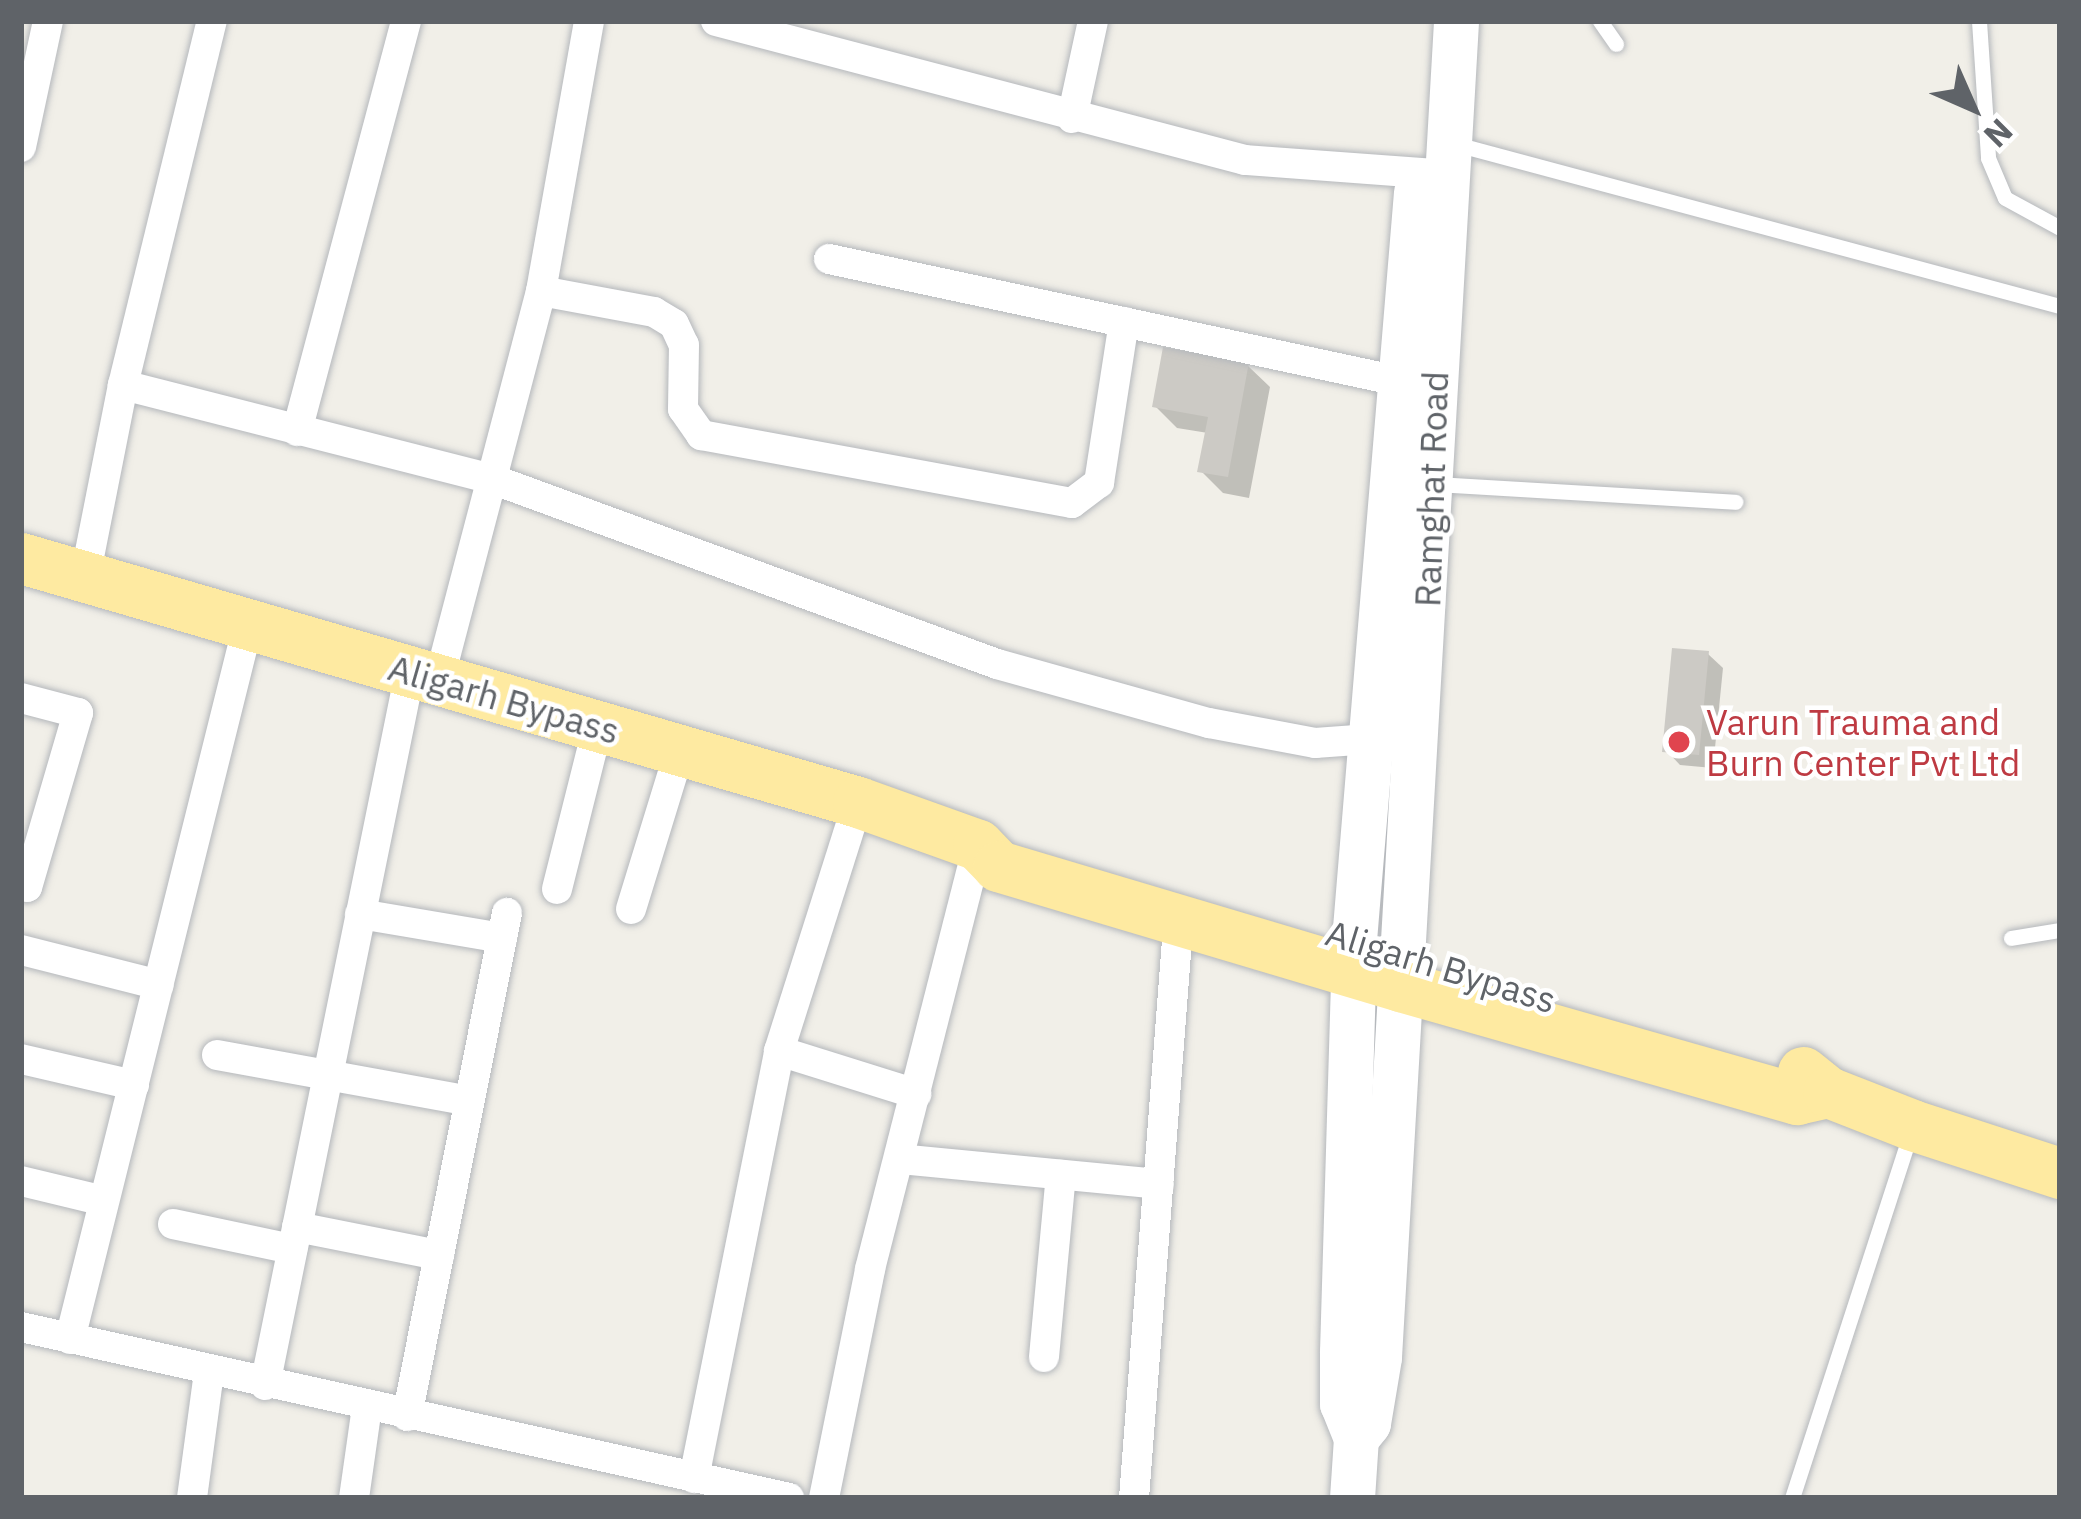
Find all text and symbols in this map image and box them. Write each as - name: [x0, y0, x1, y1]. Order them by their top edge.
- north arrow: [1913, 48, 2033, 168]
- text: N: [1975, 110, 2022, 157]
- street label: Ramghat Road: [1405, 370, 1457, 608]
- street label: Aligarh Bypass: [384, 645, 624, 753]
- place label: Varun Trauma and Burn Center Pvt Ltd: [1706, 699, 2020, 784]
- marker: Varun Trauma and Burn Center Pvt Ltd: [1663, 726, 1695, 758]
- street label: Aligarh Bypass: [1321, 911, 1561, 1021]

